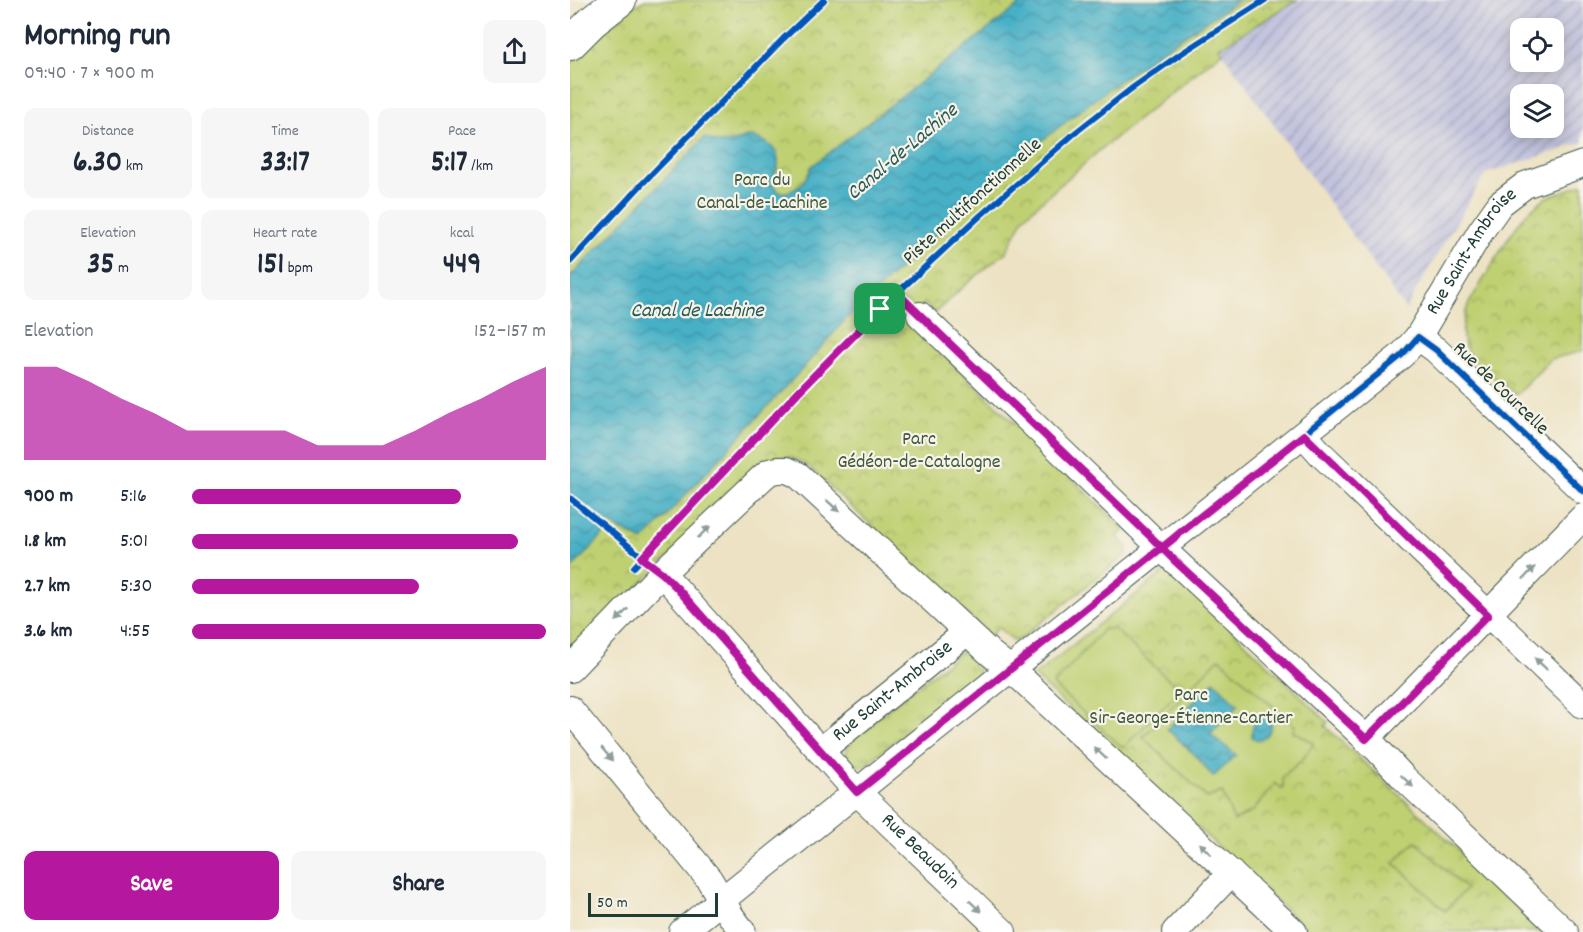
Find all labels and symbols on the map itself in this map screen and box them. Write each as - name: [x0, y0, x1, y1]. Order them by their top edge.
- water label: Canal-de-Lachine: [841, 96, 967, 209]
- street label: Piste multifonctionnelle: [897, 132, 1049, 272]
- park label: Parc du Canal-de-Lachine: [697, 167, 828, 218]
- street label: Rue Saint-Ambroise: [1420, 181, 1524, 321]
- pin: [854, 283, 905, 334]
- water label: Canal de Lachine: [631, 297, 765, 327]
- street label: Rue de Courcelle: [1446, 336, 1555, 442]
- park label: Parc Gédéon-de-Catalogne: [837, 426, 1001, 477]
- one-way arrow: [825, 499, 840, 513]
- one-way arrow: [697, 526, 711, 540]
- one-way arrow: [1521, 566, 1535, 580]
- one-way arrow: [615, 608, 629, 623]
- street label: Rue Saint-Ambroise: [827, 634, 959, 749]
- one-way arrow: [1534, 658, 1548, 672]
- park label: Parc Sir-George-Étienne-Cartier: [1089, 682, 1293, 733]
- one-way arrow: [601, 746, 614, 762]
- one-way arrow: [1093, 746, 1108, 760]
- one-way arrow: [1399, 774, 1414, 788]
- street label: Rue Beaudoin: [874, 808, 965, 897]
- one-way arrow: [1198, 843, 1212, 857]
- scale bar: [588, 890, 718, 918]
- one-way arrow: [968, 898, 982, 912]

